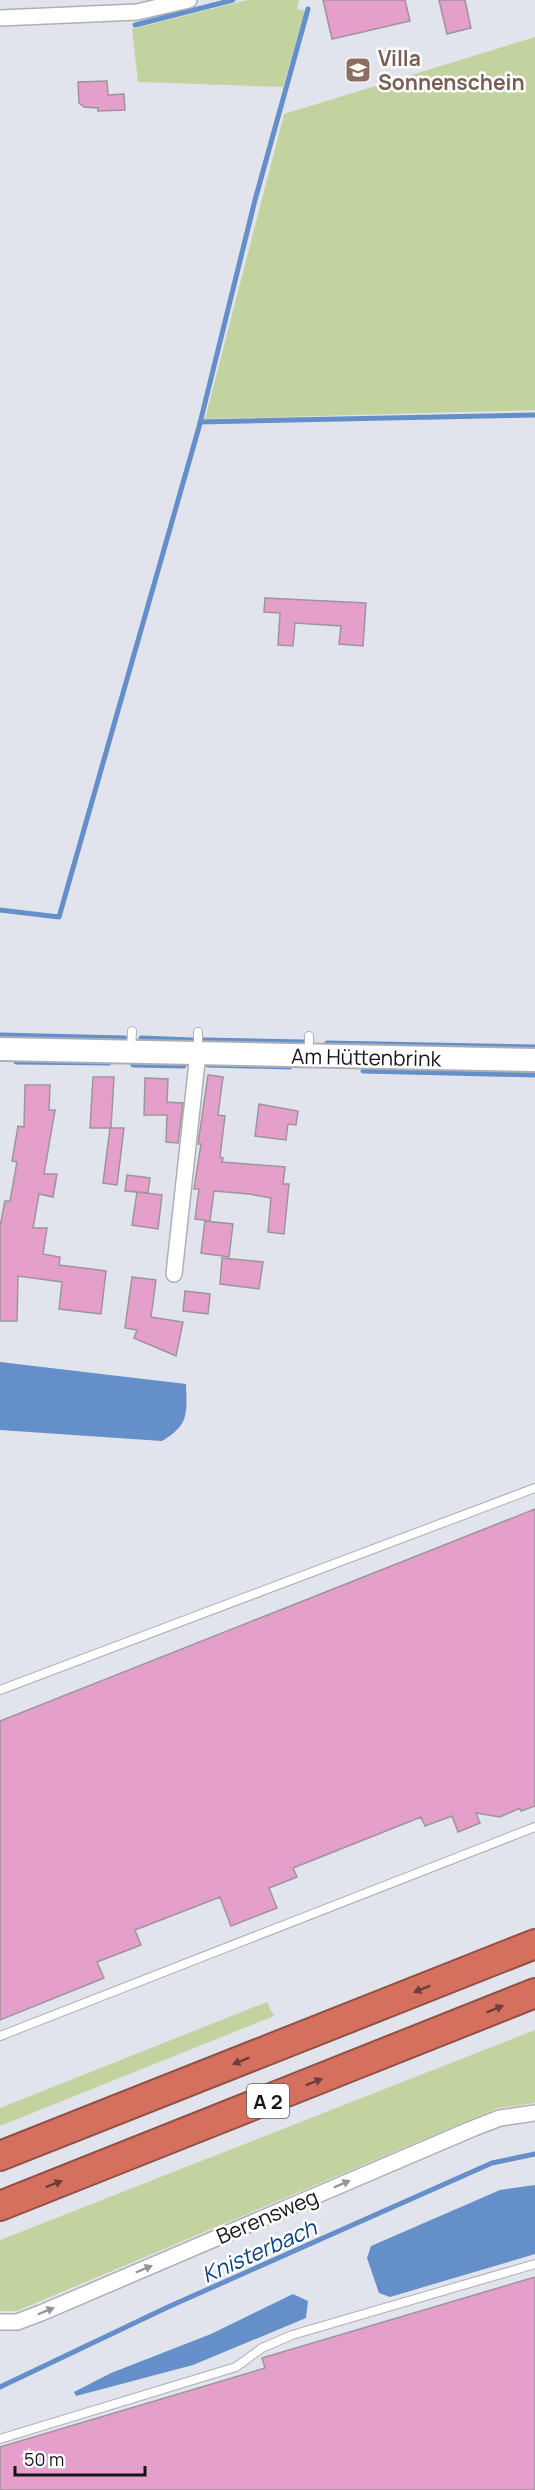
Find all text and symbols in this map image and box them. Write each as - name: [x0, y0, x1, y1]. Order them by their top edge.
- place label: Villa Sonnenschein: [378, 44, 525, 96]
- school or university icon: Villa Sonnenschein: [343, 55, 373, 85]
- street label: Am Hüttenbrink: [291, 1042, 442, 1072]
- one-way arrow: [413, 1984, 431, 1994]
- one-way arrow: [486, 2004, 504, 2013]
- one-way arrow: [232, 2057, 250, 2066]
- one-way arrow: [305, 2077, 323, 2086]
- road number: A 2: [247, 2084, 289, 2118]
- one-way arrow: [46, 2179, 64, 2189]
- one-way arrow: [334, 2179, 352, 2189]
- street label: Berensweg: [212, 2182, 322, 2250]
- water label: Knisterbach: [197, 2212, 322, 2290]
- one-way arrow: [135, 2264, 153, 2273]
- one-way arrow: [37, 2306, 55, 2315]
- scale bar: [15, 2439, 146, 2477]
- text: 50 m: [24, 2447, 64, 2471]

